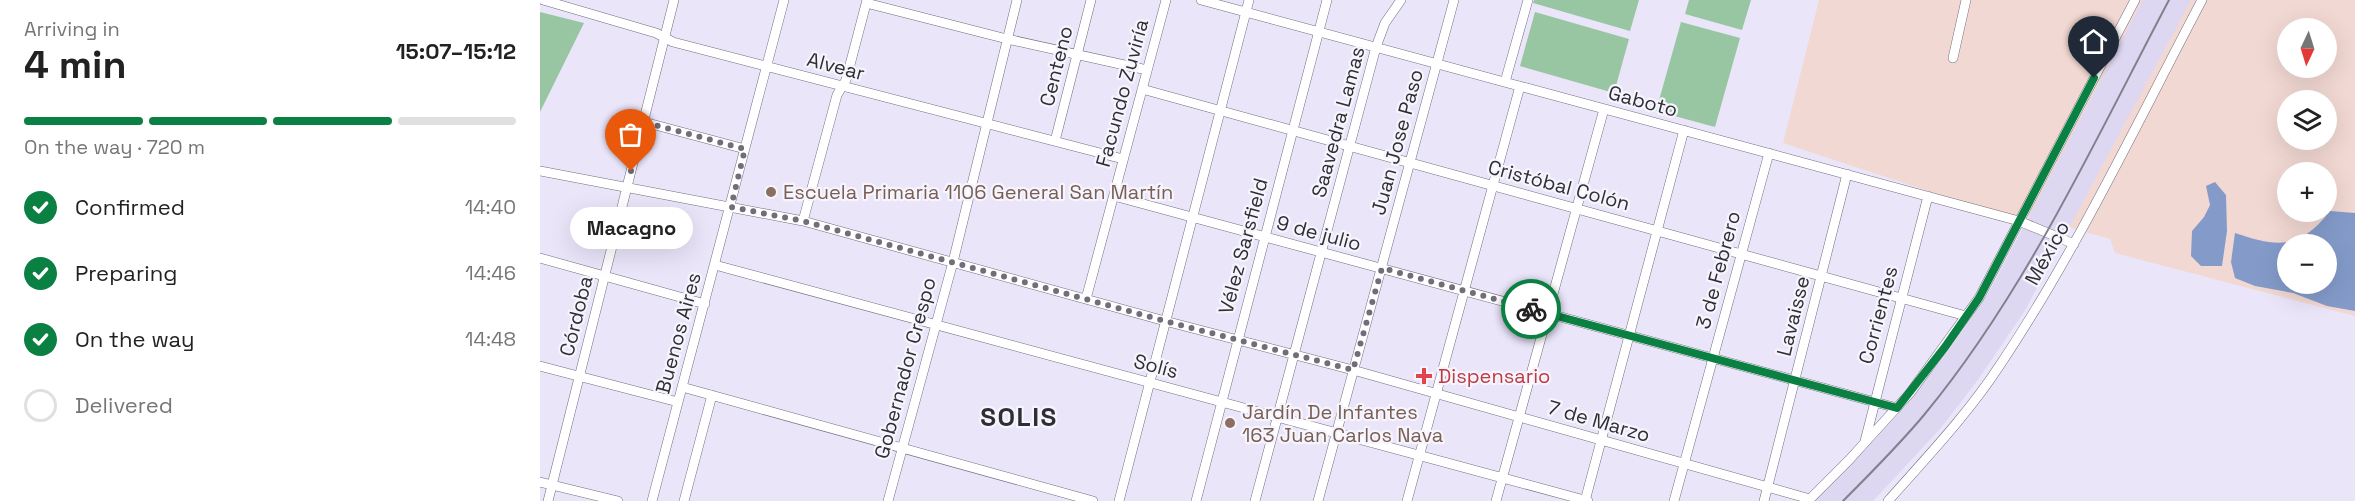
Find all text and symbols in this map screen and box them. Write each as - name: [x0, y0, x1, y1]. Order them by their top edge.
- text: Arriving in: [24, 16, 120, 42]
- street label: Facundo Zuviría: [1090, 16, 1154, 170]
- pin: [2068, 16, 2119, 78]
- north arrow: [2277, 18, 2337, 78]
- map controls: [2277, 18, 2337, 294]
- street label: Centeno: [1033, 23, 1079, 109]
- icon: home: [2077, 25, 2110, 58]
- text: 15:07–15:12: [396, 37, 516, 65]
- text: 4 min: [24, 40, 126, 89]
- street label: Saavedra Lamas: [1305, 44, 1371, 200]
- street label: Alvear: [804, 46, 868, 86]
- street label: Juan Jose Paso: [1365, 66, 1429, 218]
- street label: Gaboto: [1605, 79, 1681, 123]
- button: layers: [2277, 90, 2337, 150]
- pin: [605, 109, 656, 171]
- icon: bag: [614, 118, 647, 151]
- text: On the way · 720 m: [24, 134, 205, 160]
- street label: Cristóbal Colón: [1485, 154, 1633, 216]
- button: +: [2277, 162, 2337, 222]
- street label: Vélez Sarsfield: [1212, 175, 1274, 317]
- place label: Escuela Primaria 1106 General San Martín: [783, 179, 1173, 205]
- marker: Escuela Primaria 1106 General San Martín: [764, 185, 778, 199]
- icon: check: [24, 191, 57, 224]
- text: Confirmed: [75, 193, 185, 221]
- text: 14:40: [465, 194, 516, 220]
- callout: Macagno: [569, 207, 692, 249]
- street label: 3 de Febrero: [1690, 208, 1746, 332]
- street label: 9 de julio: [1274, 209, 1364, 257]
- text: Macagno: [587, 215, 676, 241]
- street label: México: [2019, 216, 2075, 290]
- button: −: [2277, 234, 2337, 294]
- icon: check: [24, 257, 57, 290]
- text: Preparing: [75, 259, 177, 287]
- text: 14:46: [465, 260, 516, 286]
- street label: Corrientes: [1852, 263, 1904, 367]
- street label: Buenos Aires: [649, 270, 707, 396]
- street label: Córdoba: [553, 273, 599, 359]
- street label: Lavaisse: [1771, 273, 1815, 359]
- street label: Gobernador Crespo: [868, 274, 942, 462]
- courier: [1501, 279, 1561, 339]
- icon: bike: [1515, 293, 1548, 326]
- icon: check: [24, 323, 57, 356]
- text: On the way: [75, 325, 194, 353]
- text: 14:48: [465, 326, 516, 352]
- street label: Solís: [1131, 348, 1181, 384]
- place label: Dispensario: [1438, 363, 1550, 389]
- marker: Dispensario: [1415, 367, 1433, 385]
- text: Delivered: [75, 391, 173, 419]
- street label: 7 de Marzo: [1545, 394, 1653, 448]
- place label: Jardín De Infantes 163 Juan Carlos Nava: [1242, 399, 1443, 448]
- district label: SOLIS: [980, 400, 1058, 434]
- marker: Jardín De Infantes 163 Juan Carlos Nava: [1223, 416, 1237, 430]

